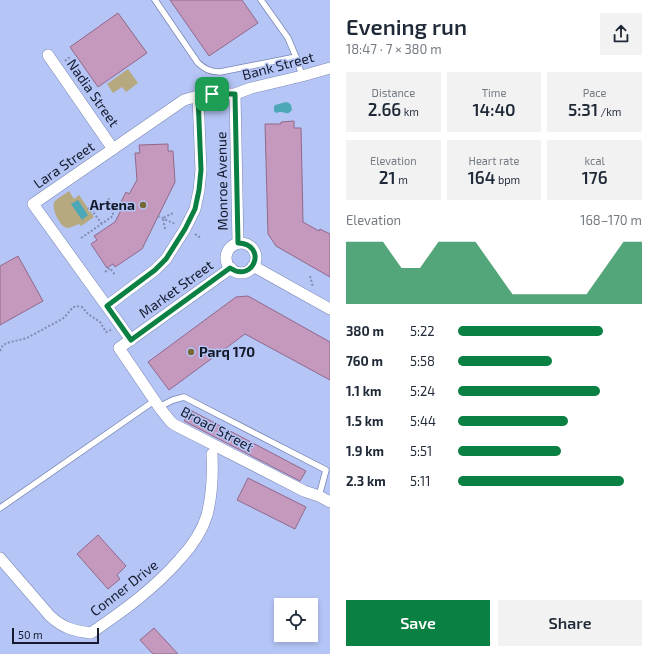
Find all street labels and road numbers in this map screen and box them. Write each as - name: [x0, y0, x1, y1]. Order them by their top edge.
- street label: Bank Street: [240, 48, 316, 83]
- street label: Nadia Street: [64, 56, 123, 130]
- street label: Monroe Avenue: [212, 131, 231, 231]
- street label: Lara Street: [30, 137, 97, 192]
- street label: Market Street: [135, 256, 216, 321]
- street label: Broad Street: [178, 402, 256, 455]
- street label: Conner Drive: [86, 556, 161, 619]

